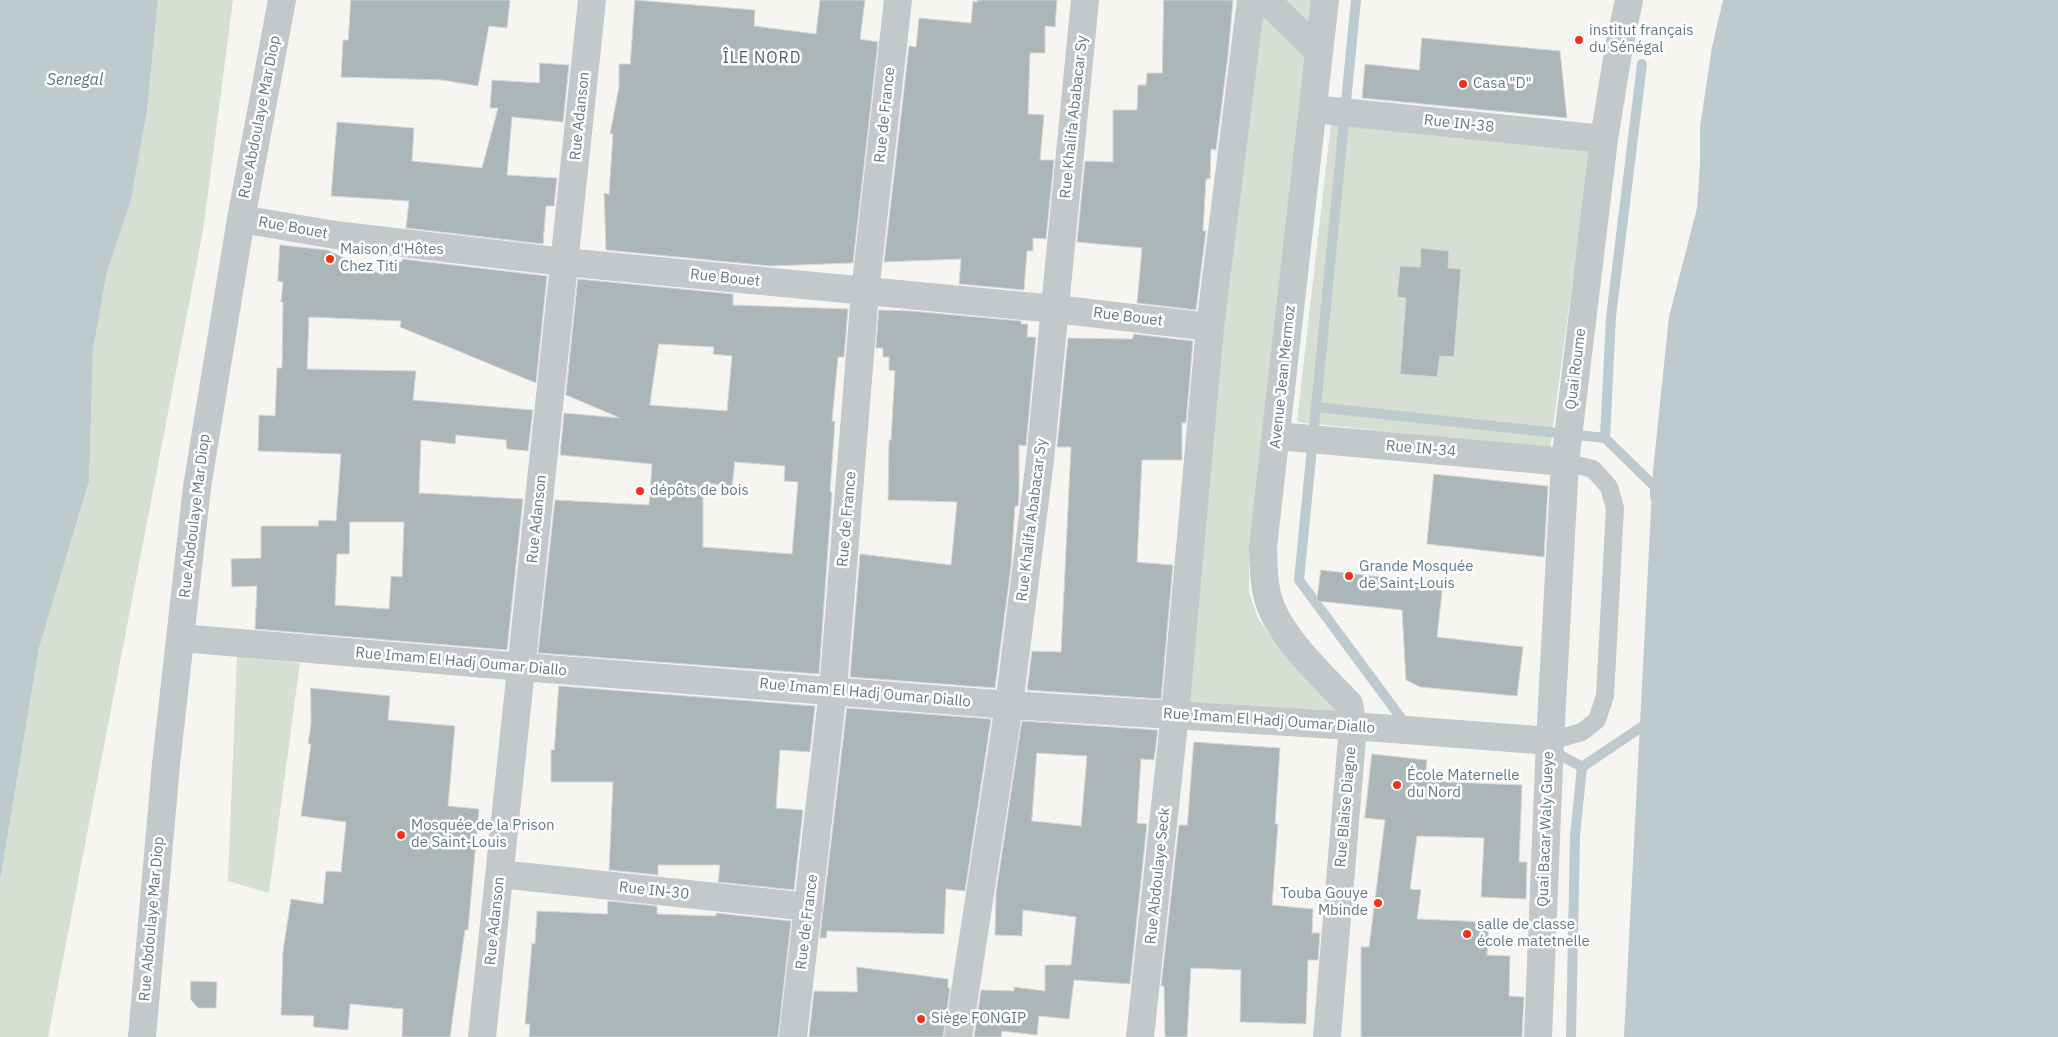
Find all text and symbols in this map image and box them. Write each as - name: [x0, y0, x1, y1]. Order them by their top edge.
- place label: institut français du Sénégal: [1589, 22, 1694, 57]
- street label: Rue Abdoulaye Mar Diop: [235, 34, 285, 200]
- marker: institut français du Sénégal: [1573, 34, 1585, 46]
- street label: Rue Khalifa Ababacar Sy: [1056, 35, 1092, 199]
- district label: ÎLE NORD: [721, 48, 803, 68]
- street label: Rue de France: [871, 66, 899, 164]
- water label: Senegal: [47, 70, 103, 90]
- street label: Rue Adanson: [566, 71, 594, 161]
- place label: Casa "D": [1473, 75, 1532, 93]
- marker: Casa "D": [1457, 78, 1469, 90]
- street label: Rue IN-38: [1423, 111, 1495, 137]
- street label: Rue Bouet: [257, 213, 329, 243]
- place label: Maison d'Hôtes Chez Titi: [340, 241, 444, 276]
- marker: Maison d'Hôtes Chez Titi: [324, 253, 336, 265]
- street label: Rue Bouet: [689, 265, 761, 291]
- street label: Rue Bouet: [1092, 304, 1164, 330]
- street label: Avenue Jean Mermoz: [1267, 305, 1299, 449]
- street label: Quai Roume: [1562, 327, 1590, 411]
- street label: Rue Abdoulaye Mar Diop: [176, 433, 214, 599]
- street label: Rue IN-34: [1385, 437, 1457, 461]
- street label: Rue Khalifa Ababacar Sy: [1013, 438, 1051, 602]
- street label: Rue de France: [834, 470, 860, 568]
- street label: Rue Adanson: [523, 474, 551, 564]
- place label: dépôts de bois: [650, 482, 749, 500]
- marker: dépôts de bois: [634, 485, 646, 497]
- place label: Grande Mosquée de Saint-Louis: [1359, 558, 1473, 593]
- marker: Grande Mosquée de Saint-Louis: [1343, 570, 1355, 582]
- street label: Rue Imam El Hadj Oumar Diallo: [355, 644, 567, 680]
- street label: Rue Imam El Hadj Oumar Diallo: [759, 675, 971, 711]
- street label: Rue Imam El Hadj Oumar Diallo: [1163, 705, 1375, 737]
- street label: Rue Blaise Diagne: [1332, 746, 1360, 868]
- street label: Quai Bacar Waly Gueye: [1534, 751, 1558, 907]
- place label: École Maternelle du Nord: [1407, 767, 1520, 802]
- marker: École Maternelle du Nord: [1391, 779, 1403, 791]
- street label: Rue Abdoulaye Seck: [1142, 807, 1174, 945]
- place label: Mosquée de la Prison de Saint-Louis: [411, 817, 555, 852]
- marker: Mosquée de la Prison de Saint-Louis: [395, 829, 407, 841]
- street label: Rue Abdoulaye Mar Diop: [136, 836, 168, 1002]
- street label: Rue de France: [792, 873, 822, 971]
- street label: Rue Adanson: [481, 876, 509, 966]
- street label: Rue IN-30: [618, 878, 690, 904]
- place label: Touba Gouye Mbinde: [1280, 885, 1368, 920]
- marker: Touba Gouye Mbinde: [1372, 897, 1384, 909]
- place label: salle de classe école matetnelle: [1477, 916, 1590, 951]
- marker: salle de classe école matetnelle: [1461, 928, 1473, 940]
- place label: Siège FONGIP: [931, 1010, 1026, 1028]
- marker: Siège FONGIP: [915, 1013, 927, 1025]

